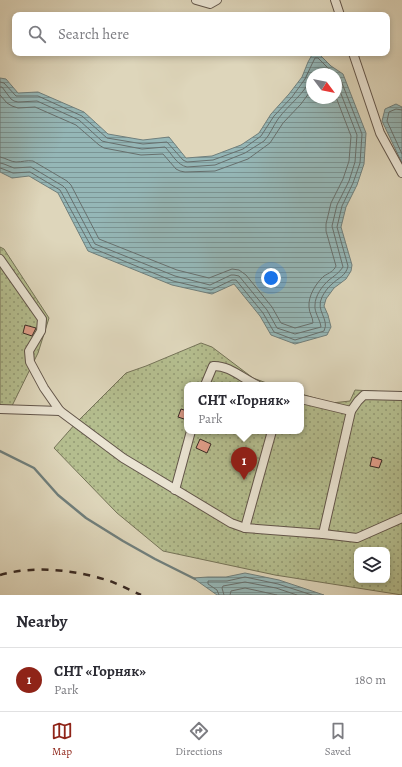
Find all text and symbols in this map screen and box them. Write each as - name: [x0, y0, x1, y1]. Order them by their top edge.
- search box: [12, 12, 390, 56]
- icon: search: [26, 23, 48, 45]
- text: Search here: [58, 24, 129, 44]
- north arrow: [306, 68, 342, 104]
- your location: [261, 268, 281, 288]
- popup: [184, 382, 304, 434]
- text: СНТ «Горняк»: [198, 390, 290, 410]
- text: Park: [198, 410, 222, 427]
- pin: 1: [231, 447, 257, 480]
- map controls: [354, 547, 390, 583]
- button: layers: [354, 547, 390, 583]
- text: Nearby: [16, 610, 67, 633]
- text: СНТ «Горняк»: [54, 661, 146, 681]
- text: 1: [27, 671, 31, 688]
- text: 180 m: [355, 671, 386, 688]
- text: Park: [54, 681, 78, 698]
- tab: Map: [51, 720, 73, 759]
- tab: Directions: [175, 720, 223, 759]
- tab: Saved: [325, 720, 351, 759]

